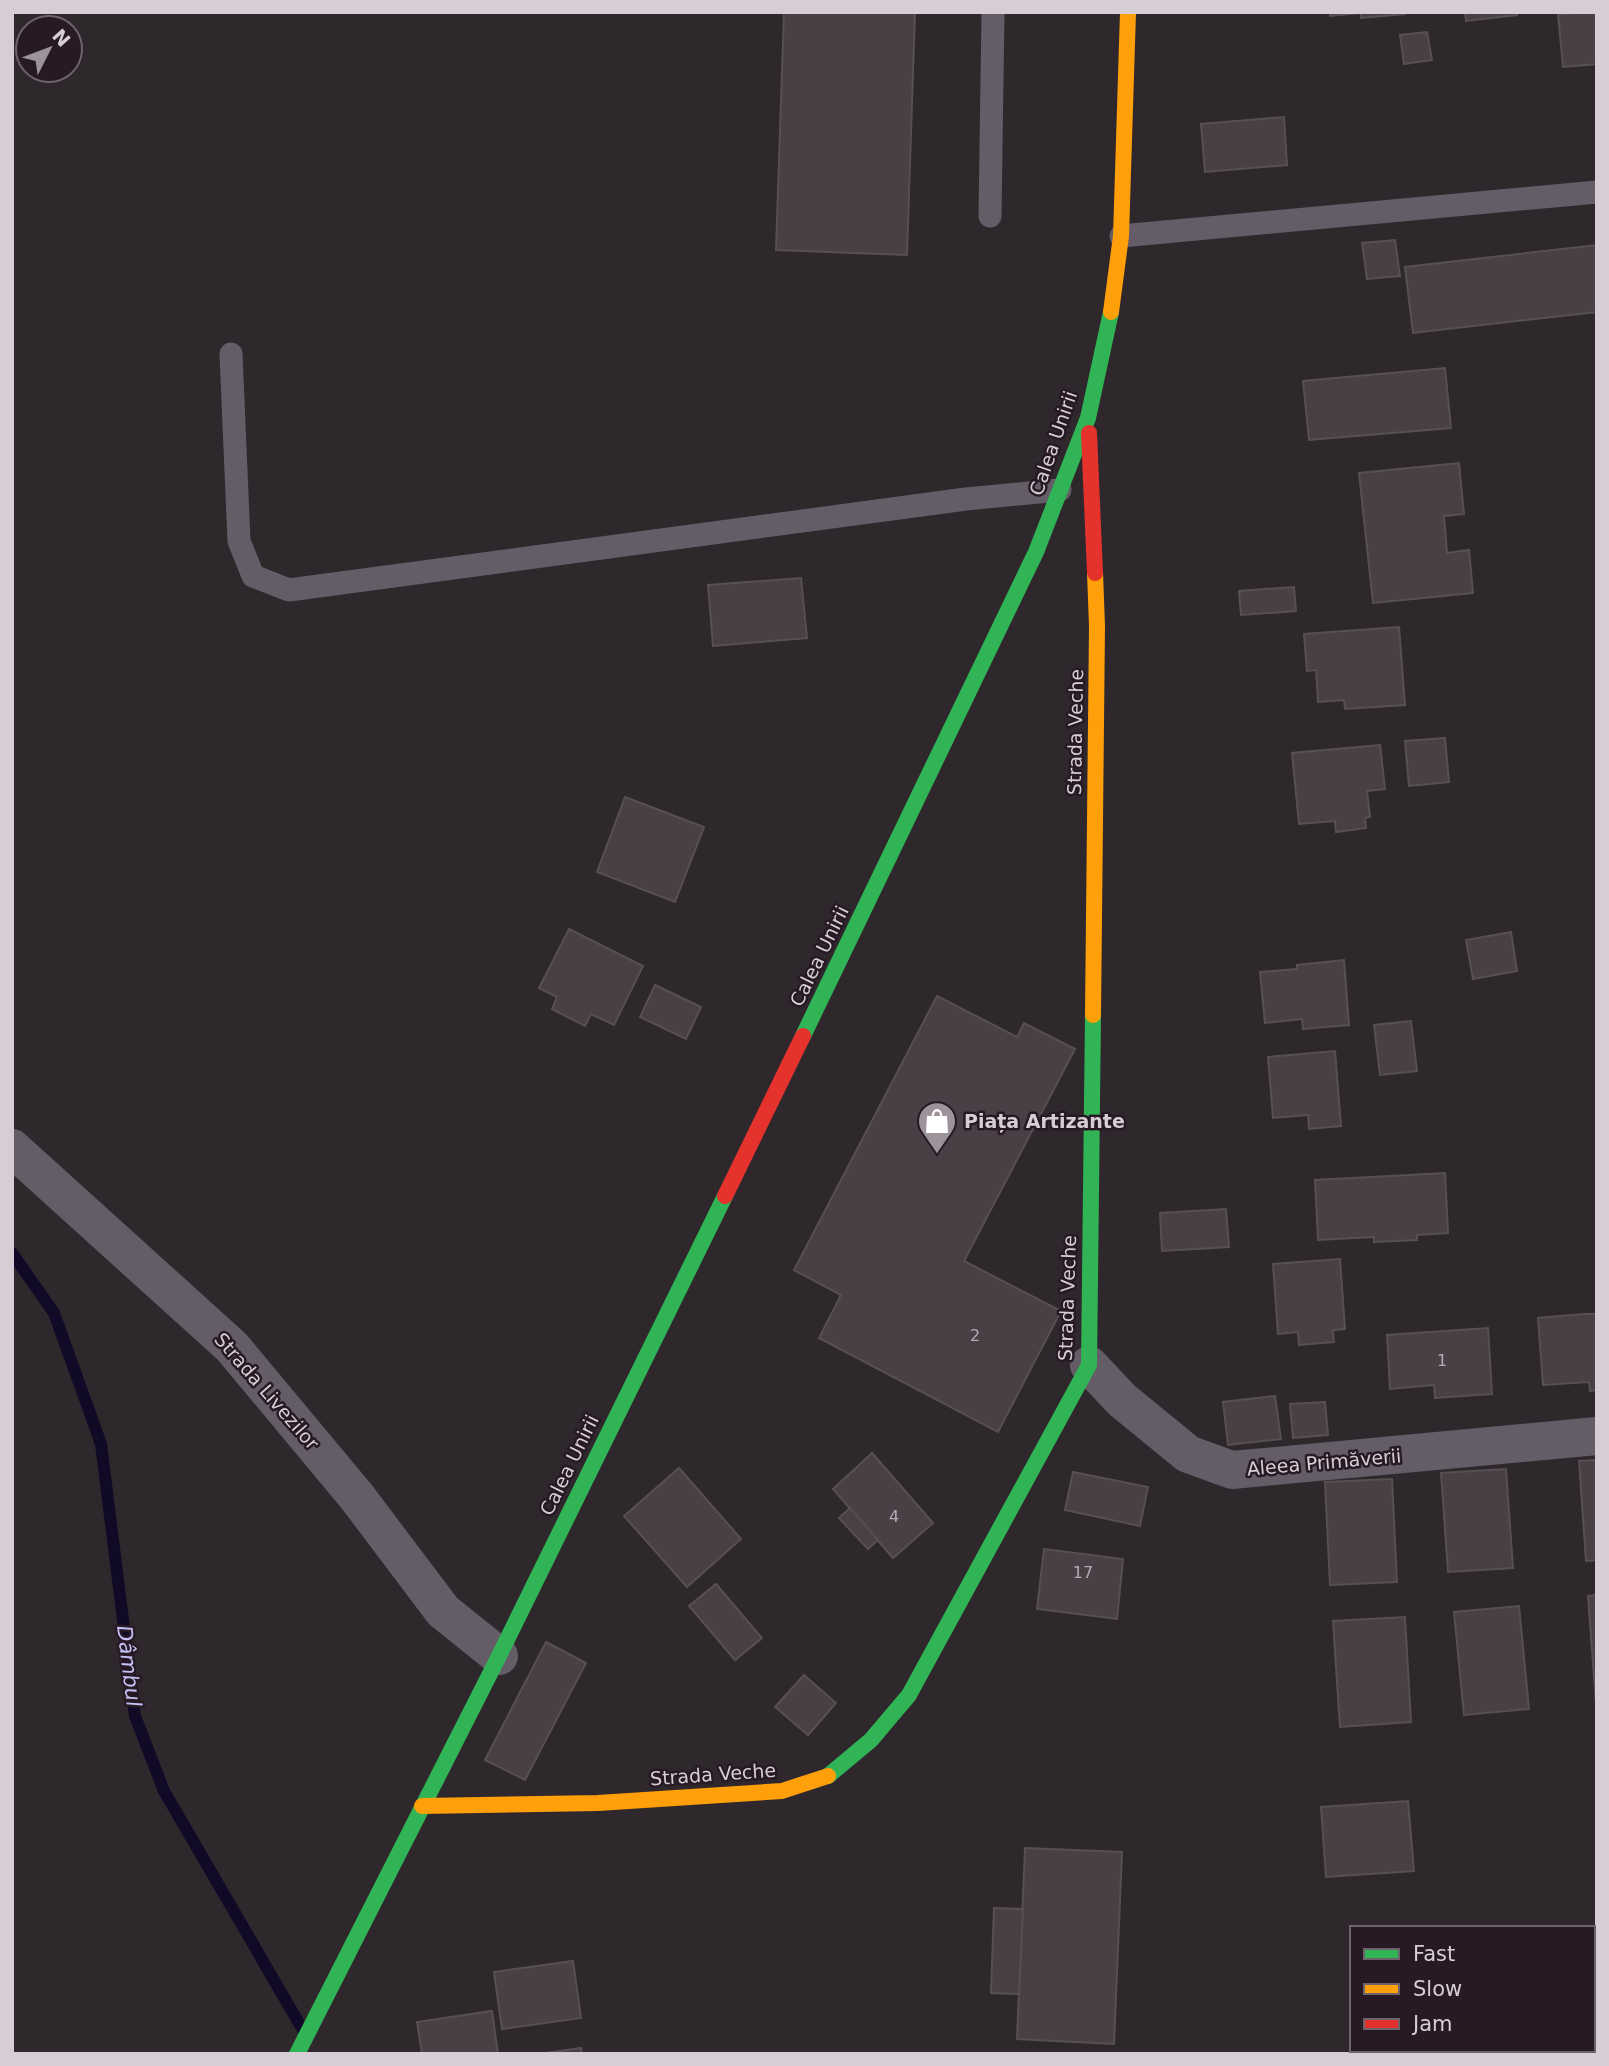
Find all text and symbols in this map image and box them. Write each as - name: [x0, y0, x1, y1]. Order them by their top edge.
- north arrow: [14, 14, 84, 84]
- text: N: [48, 24, 75, 51]
- street label: Calea Unirii: [1025, 388, 1081, 498]
- street label: Strada Veche: [1063, 669, 1087, 795]
- street label: Calea Unirii: [785, 902, 853, 1010]
- shop icon: Piața Artizante: [916, 1100, 958, 1155]
- place label: Piața Artizante: [964, 1110, 1125, 1133]
- street label: Strada Veche: [1054, 1235, 1080, 1361]
- house number: 2: [970, 1326, 980, 1345]
- street label: Strada Livezilor: [210, 1328, 324, 1454]
- house number: 1: [1437, 1351, 1447, 1370]
- street label: Calea Unirii: [535, 1411, 603, 1519]
- street label: Aleea Primăverii: [1246, 1444, 1402, 1480]
- house number: 4: [889, 1507, 899, 1526]
- house number: 17: [1073, 1563, 1093, 1582]
- water label: Dâmbul: [112, 1624, 146, 1708]
- street label: Strada Veche: [649, 1759, 777, 1789]
- legend: [1350, 1926, 1595, 2052]
- text: Fast: [1413, 1942, 1455, 1966]
- text: Slow: [1413, 1977, 1462, 2001]
- text: Jam: [1411, 2012, 1453, 2036]

